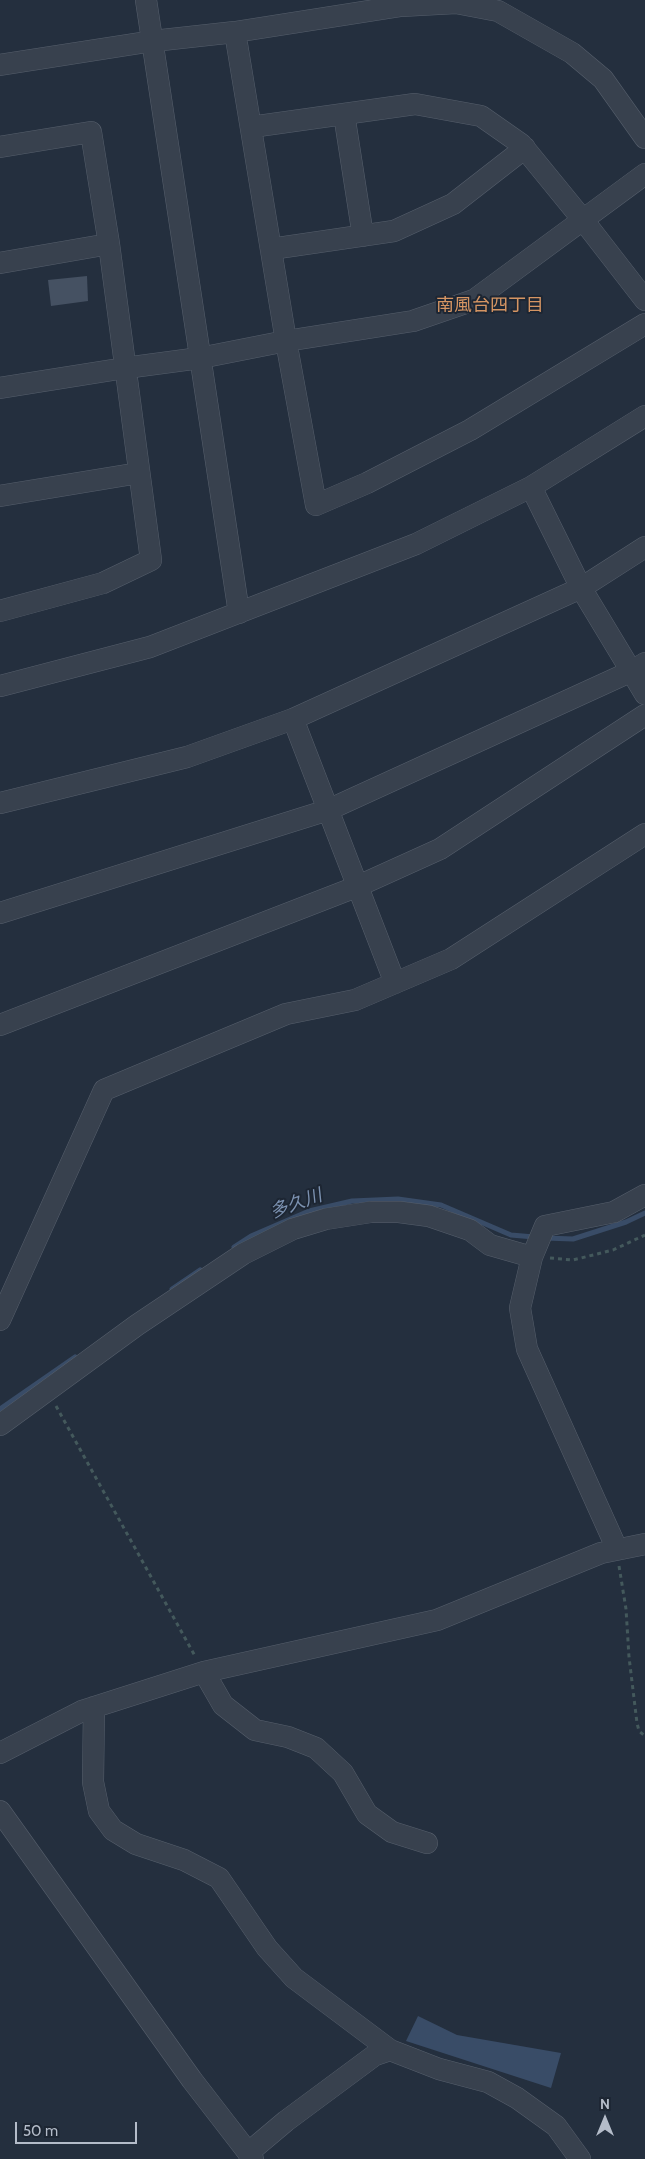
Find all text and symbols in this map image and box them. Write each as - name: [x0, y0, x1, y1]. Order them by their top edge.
- district label: 南風台四丁目: [436, 295, 544, 317]
- water label: 多久川: [267, 1185, 325, 1223]
- north arrow: [580, 2094, 630, 2144]
- text: N: [600, 2095, 610, 2113]
- scale bar: [18, 2112, 140, 2144]
- text: 50 m: [23, 2122, 58, 2140]

